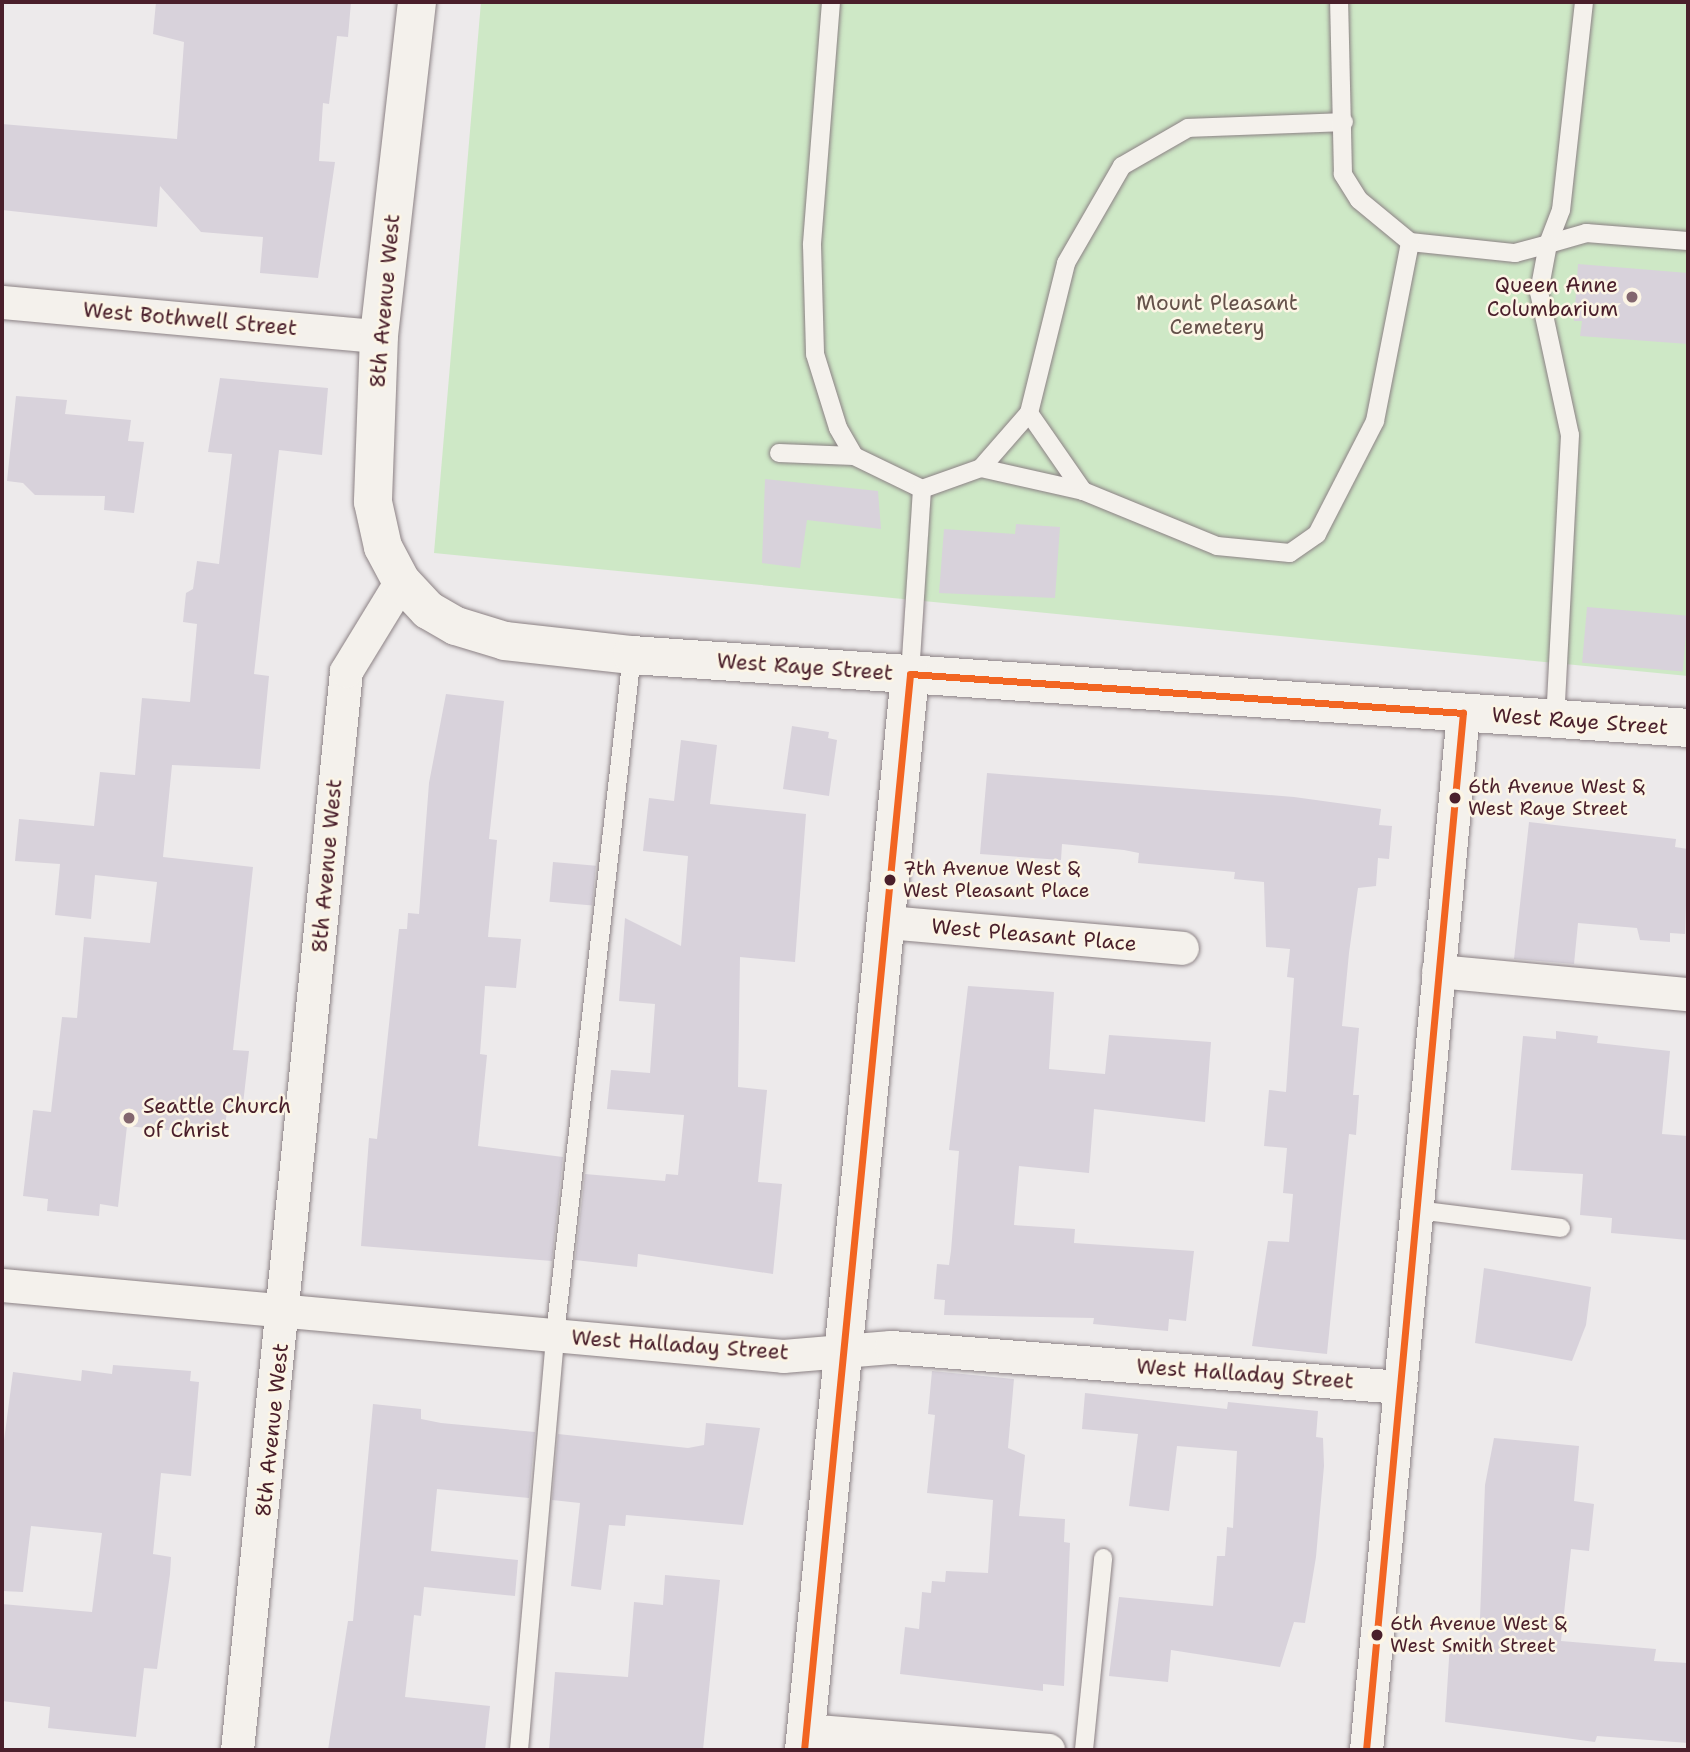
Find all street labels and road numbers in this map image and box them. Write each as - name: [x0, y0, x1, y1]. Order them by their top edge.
- street label: 8th Avenue West: [365, 213, 405, 389]
- street label: West Bothwell Street: [82, 297, 298, 341]
- street label: West Raye Street: [716, 648, 894, 686]
- street label: West Raye Street: [1491, 702, 1669, 740]
- street label: 8th Avenue West: [307, 778, 347, 954]
- street label: West Pleasant Place: [930, 913, 1138, 957]
- street label: West Halladay Street: [570, 1325, 790, 1365]
- street label: 8th Avenue West: [250, 1342, 294, 1518]
- street label: West Halladay Street: [1135, 1354, 1355, 1394]

